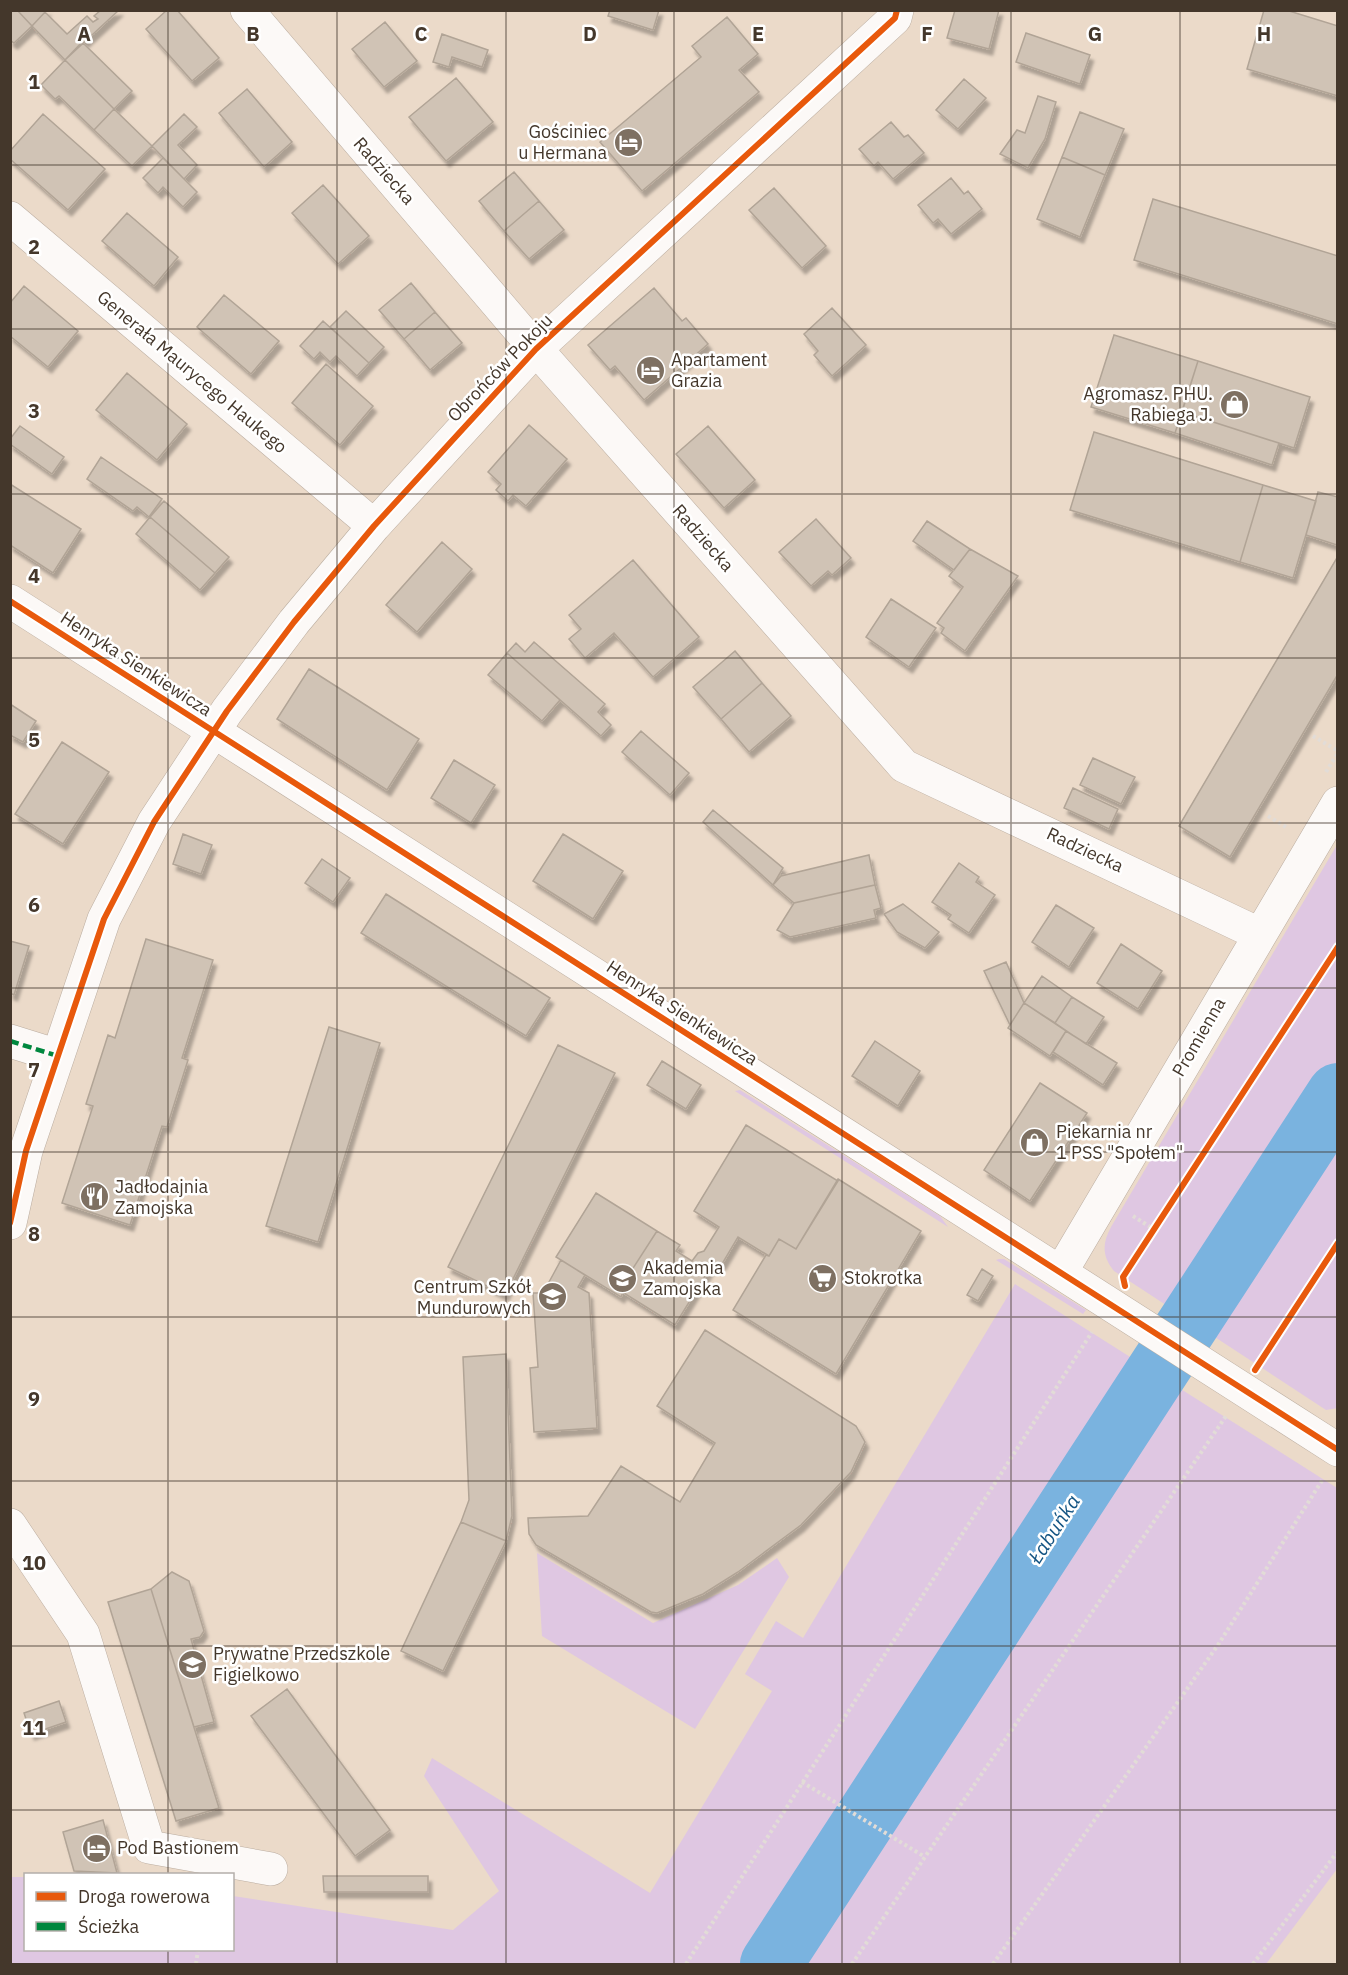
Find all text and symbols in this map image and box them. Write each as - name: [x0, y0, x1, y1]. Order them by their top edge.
- text: A: [77, 20, 91, 47]
- text: B: [246, 20, 260, 47]
- text: C: [414, 20, 428, 47]
- text: D: [583, 20, 597, 47]
- text: E: [752, 20, 764, 47]
- text: F: [921, 20, 933, 47]
- text: G: [1088, 20, 1102, 47]
- text: H: [1257, 20, 1271, 47]
- text: 1: [28, 68, 40, 95]
- place label: Gościniec u Hermana: [518, 120, 607, 164]
- hotel icon: Gościniec u Hermana: [612, 126, 644, 158]
- street label: Radziecka: [349, 132, 420, 210]
- text: 2: [28, 233, 40, 260]
- street label: Generała Maurycego Haukego: [93, 285, 292, 458]
- street label: Obrońców Pokoju: [442, 309, 557, 427]
- place label: Apartament Grazia: [671, 348, 767, 392]
- hotel icon: Apartament Grazia: [634, 354, 666, 386]
- place label: Agromasz. PHU. Rabiega J.: [1083, 382, 1213, 426]
- shop icon: Agromasz. PHU. Rabiega J.: [1218, 388, 1250, 420]
- text: 3: [28, 397, 40, 424]
- street label: Radziecka: [668, 499, 739, 577]
- text: 4: [28, 562, 40, 589]
- street label: Henryka Sienkiewicza: [56, 606, 217, 721]
- text: 5: [28, 726, 40, 753]
- street label: Radziecka: [1043, 822, 1128, 878]
- text: 6: [28, 891, 40, 918]
- street label: Henryka Sienkiewicza: [602, 955, 763, 1070]
- street label: Promienna: [1167, 993, 1231, 1080]
- text: 7: [28, 1056, 40, 1083]
- place label: Piekarnia nr 1 PSS "Społem": [1056, 1120, 1183, 1164]
- shop icon: Piekarnia nr 1 PSS "Społem": [1019, 1126, 1051, 1158]
- place label: Jadłodajnia Zamojska: [115, 1175, 209, 1219]
- restaurant icon: Jadłodajnia Zamojska: [78, 1181, 110, 1213]
- text: 8: [28, 1220, 40, 1247]
- place label: Akademia Zamojska: [643, 1256, 724, 1300]
- school or university icon: Akademia Zamojska: [606, 1262, 638, 1294]
- supermarket icon: Stokrotka: [807, 1262, 839, 1294]
- place label: Stokrotka: [844, 1266, 923, 1289]
- place label: Centrum Szkół Mundurowych: [414, 1275, 531, 1319]
- school or university icon: Centrum Szkół Mundurowych: [536, 1281, 568, 1313]
- text: 9: [28, 1385, 40, 1412]
- water label: Łabuńka: [1021, 1489, 1086, 1569]
- text: 10: [22, 1549, 46, 1576]
- place label: Prywatne Przedszkole Figielkowo: [213, 1642, 390, 1686]
- school or university icon: Prywatne Przedszkole Figielkowo: [176, 1648, 208, 1680]
- text: 11: [22, 1714, 46, 1741]
- hotel icon: Pod Bastionem: [80, 1832, 112, 1864]
- place label: Pod Bastionem: [117, 1836, 239, 1859]
- legend: [24, 1873, 234, 1951]
- text: Droga rowerowa: [78, 1885, 210, 1908]
- text: Ścieżka: [78, 1915, 140, 1938]

